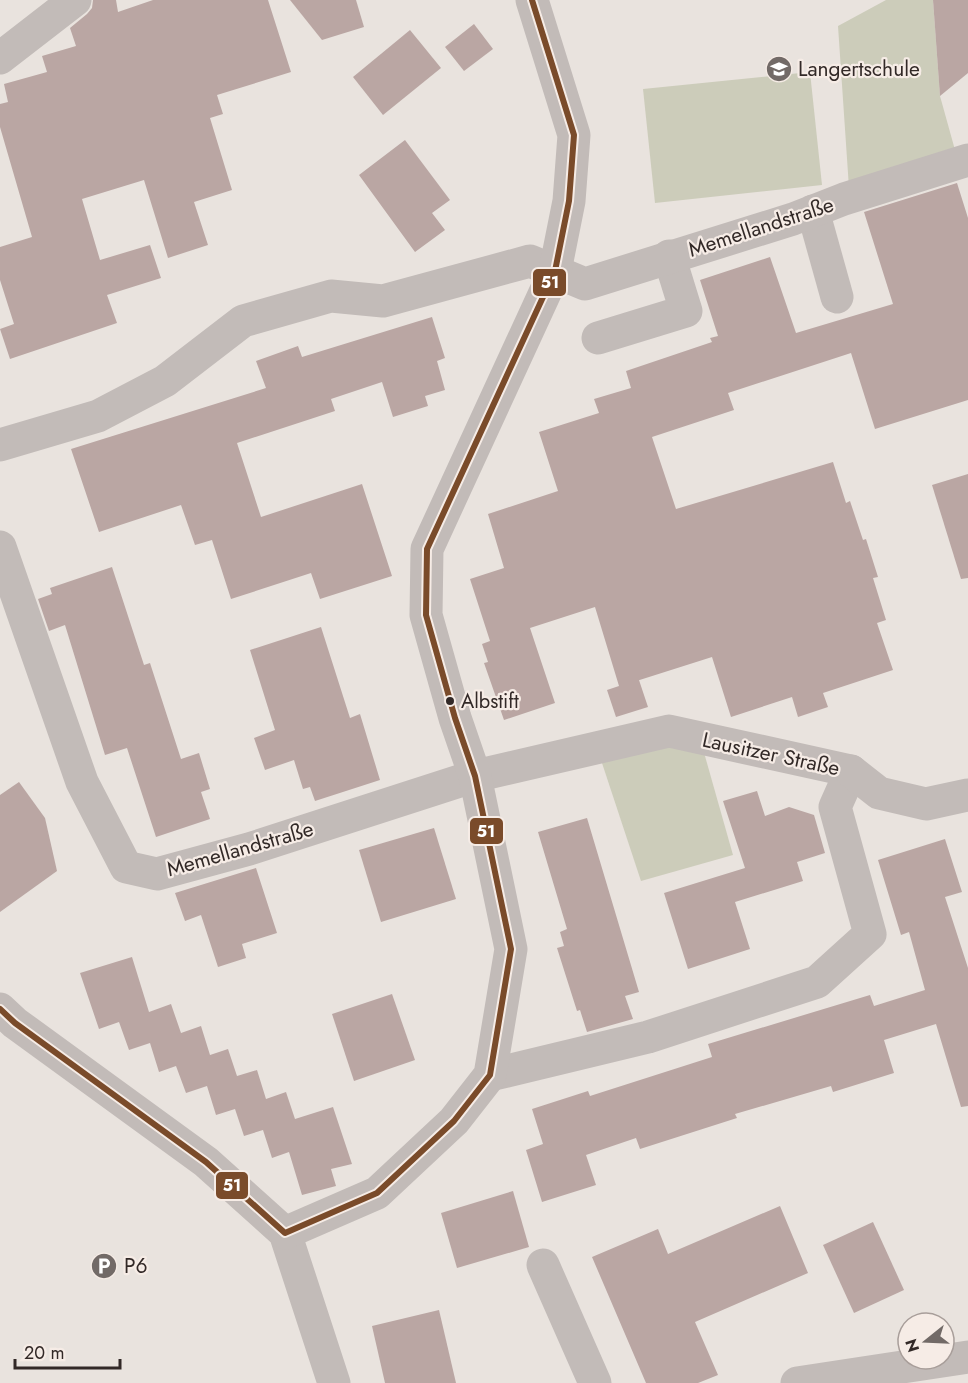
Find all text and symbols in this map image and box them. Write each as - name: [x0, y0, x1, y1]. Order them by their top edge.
- school or university icon: Langertschule: [764, 54, 794, 84]
- place label: Langertschule: [798, 54, 920, 84]
- street label: Memellandstraße: [684, 189, 838, 265]
- line badge: 51: [532, 268, 567, 297]
- text: 51: [541, 271, 559, 294]
- place label: Albstift: [461, 687, 519, 716]
- marker: Albstift: [444, 695, 456, 707]
- street label: Lausitzer Straße: [700, 725, 843, 783]
- street label: Memellandstraße: [163, 814, 317, 884]
- line badge: 51: [469, 817, 504, 845]
- text: 51: [477, 820, 495, 843]
- line badge: 51: [215, 1171, 249, 1200]
- text: 51: [223, 1174, 241, 1197]
- parking icon: P6: [89, 1251, 119, 1281]
- place label: P6: [124, 1251, 148, 1281]
- north arrow: [896, 1311, 956, 1371]
- scale bar: [15, 1332, 120, 1370]
- text: N: [899, 1336, 925, 1355]
- text: 20 m: [24, 1340, 64, 1366]

